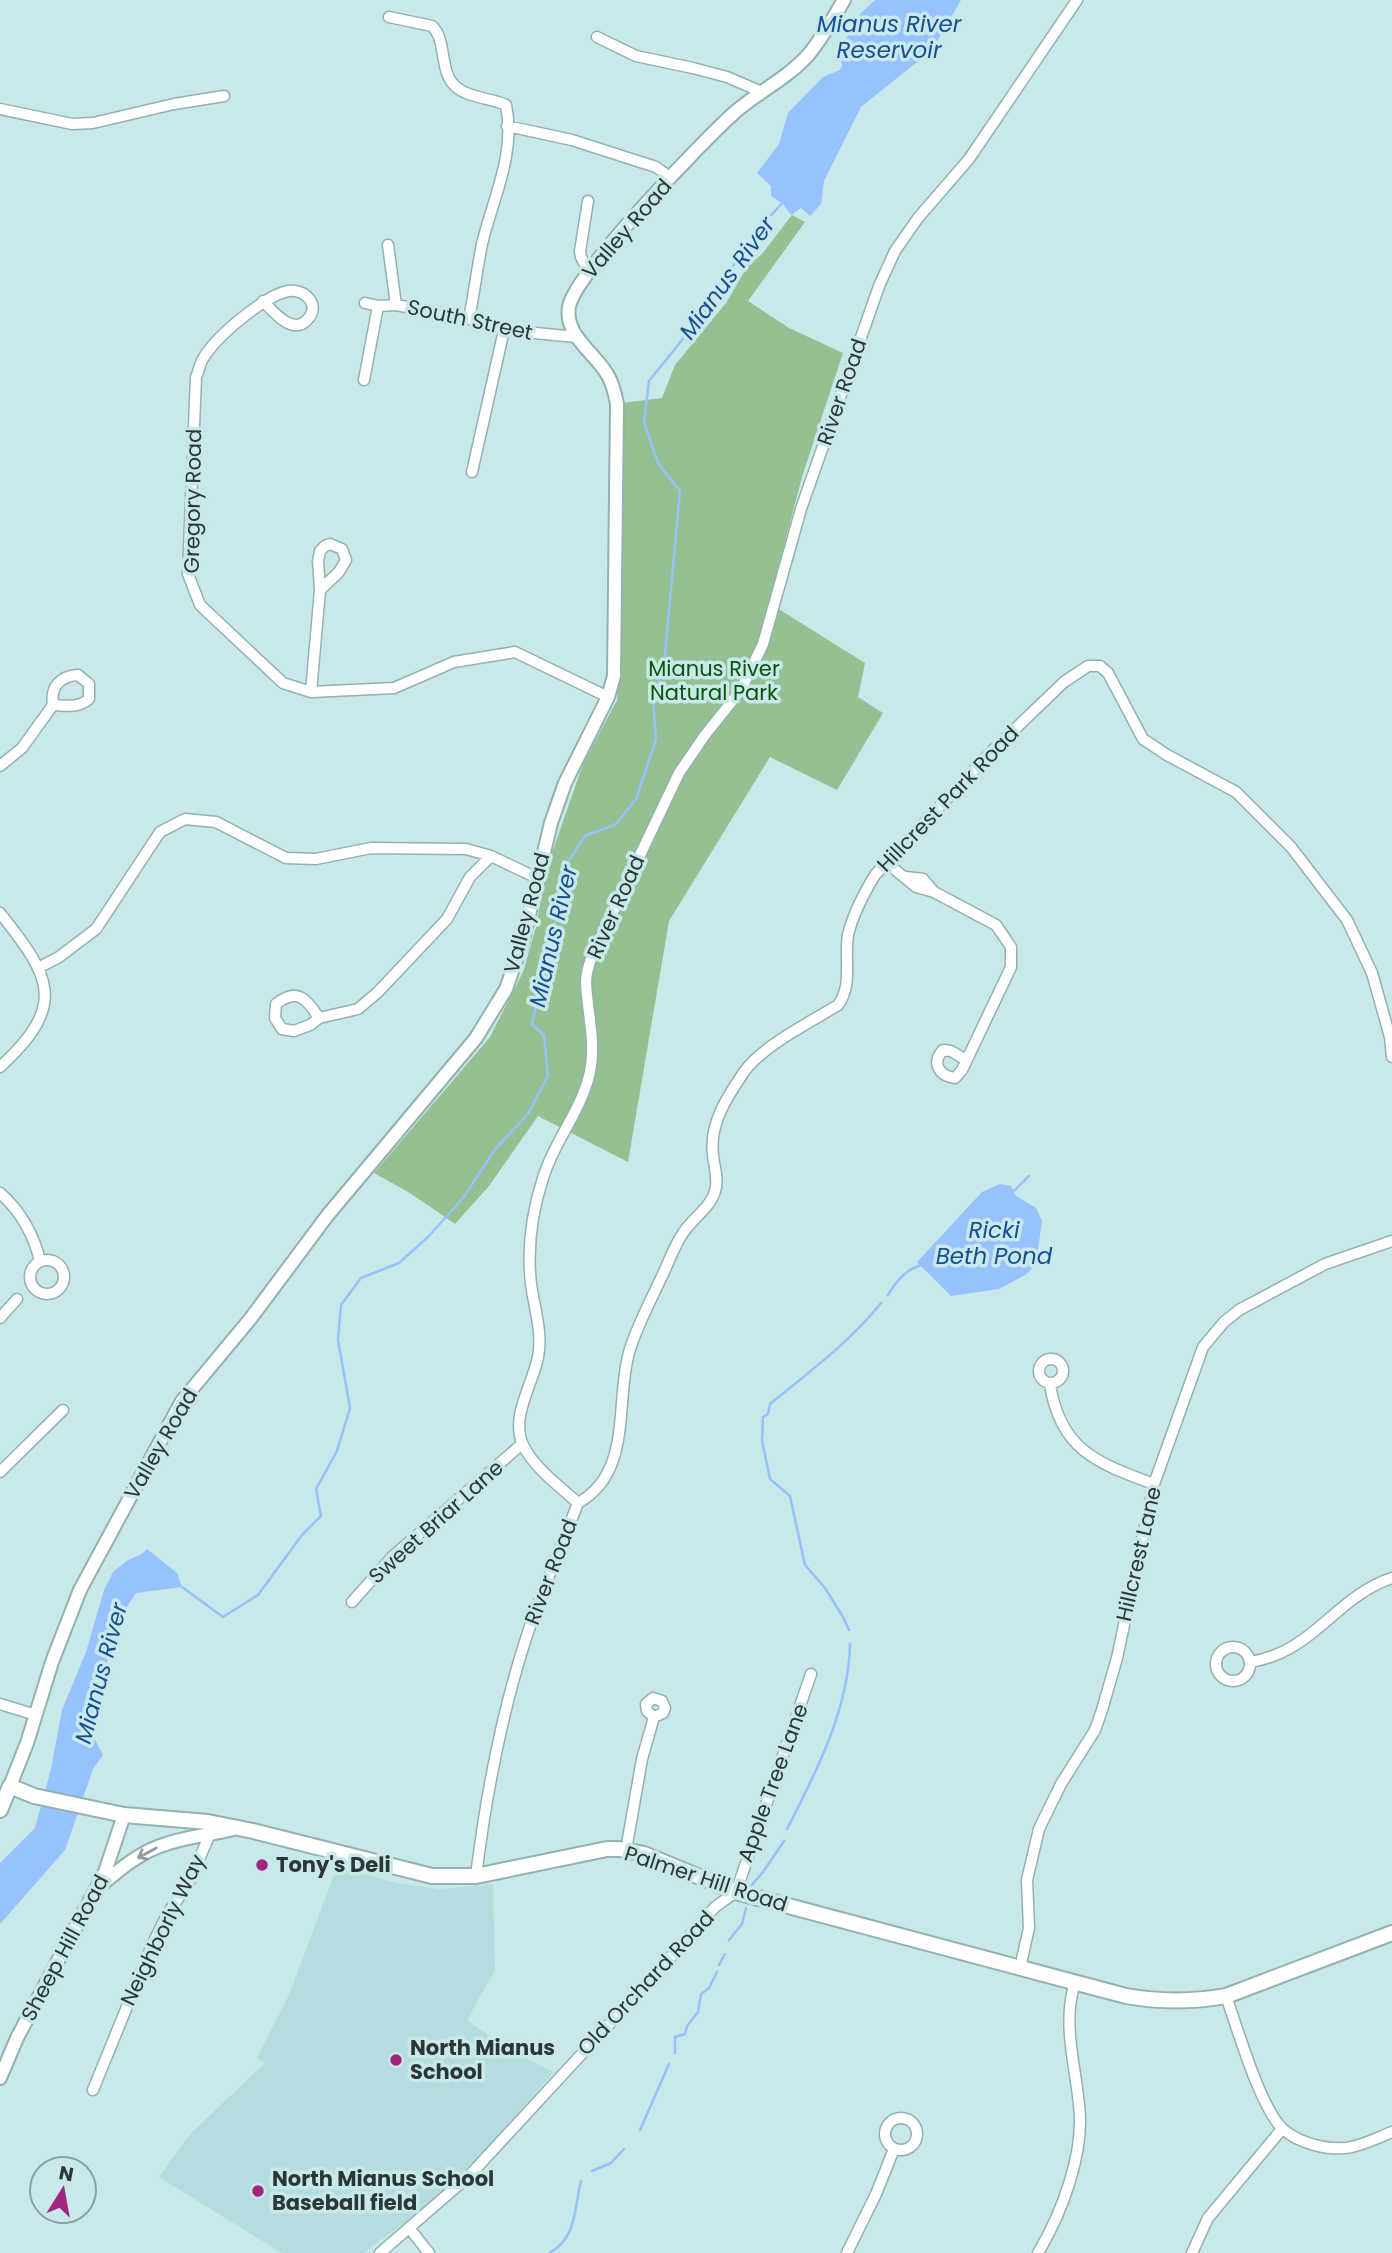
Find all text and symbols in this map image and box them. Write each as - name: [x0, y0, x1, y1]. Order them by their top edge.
- water label: Mianus River Reservoir: [817, 8, 963, 66]
- street label: Valley Road: [575, 172, 678, 285]
- water label: Mianus River: [672, 209, 783, 346]
- street label: South Street: [405, 292, 535, 347]
- street label: River Road: [810, 335, 873, 449]
- street label: Gregory Road: [177, 428, 208, 574]
- park label: Mianus River Natural Park: [648, 654, 780, 707]
- street label: Hillcrest Park Road: [870, 719, 1025, 878]
- street label: Valley Road: [496, 849, 557, 976]
- street label: River Road: [580, 850, 651, 963]
- water label: Mianus River: [521, 861, 585, 1010]
- water label: Ricki Beth Pond: [936, 1214, 1053, 1272]
- street label: Valley Road: [117, 1383, 204, 1505]
- street label: Sweet Briar Lane: [362, 1453, 509, 1590]
- street label: Hillcrest Lane: [1109, 1484, 1168, 1624]
- street label: River Road: [517, 1515, 584, 1629]
- water label: Mianus River: [67, 1598, 136, 1747]
- street label: Apple Tree Lane: [730, 1699, 815, 1866]
- street label: Palmer Hill Road: [621, 1838, 791, 1919]
- one-way arrow: [138, 1846, 158, 1860]
- street label: Neighborly Way: [113, 1849, 212, 2010]
- place label: Tony's Deli: [276, 1850, 391, 1879]
- marker: Tony's Deli: [254, 1857, 270, 1873]
- street label: Sheep Hill Road: [14, 1870, 115, 2026]
- street label: Old Orchard Road: [571, 1904, 720, 2061]
- place label: North Mianus School: [410, 2033, 555, 2086]
- marker: North Mianus School: [388, 2052, 404, 2068]
- north arrow: [28, 2155, 98, 2225]
- text: N: [57, 2159, 76, 2188]
- place label: North Mianus School Baseball field: [272, 2164, 494, 2217]
- marker: North Mianus School Baseball field: [250, 2183, 266, 2199]

